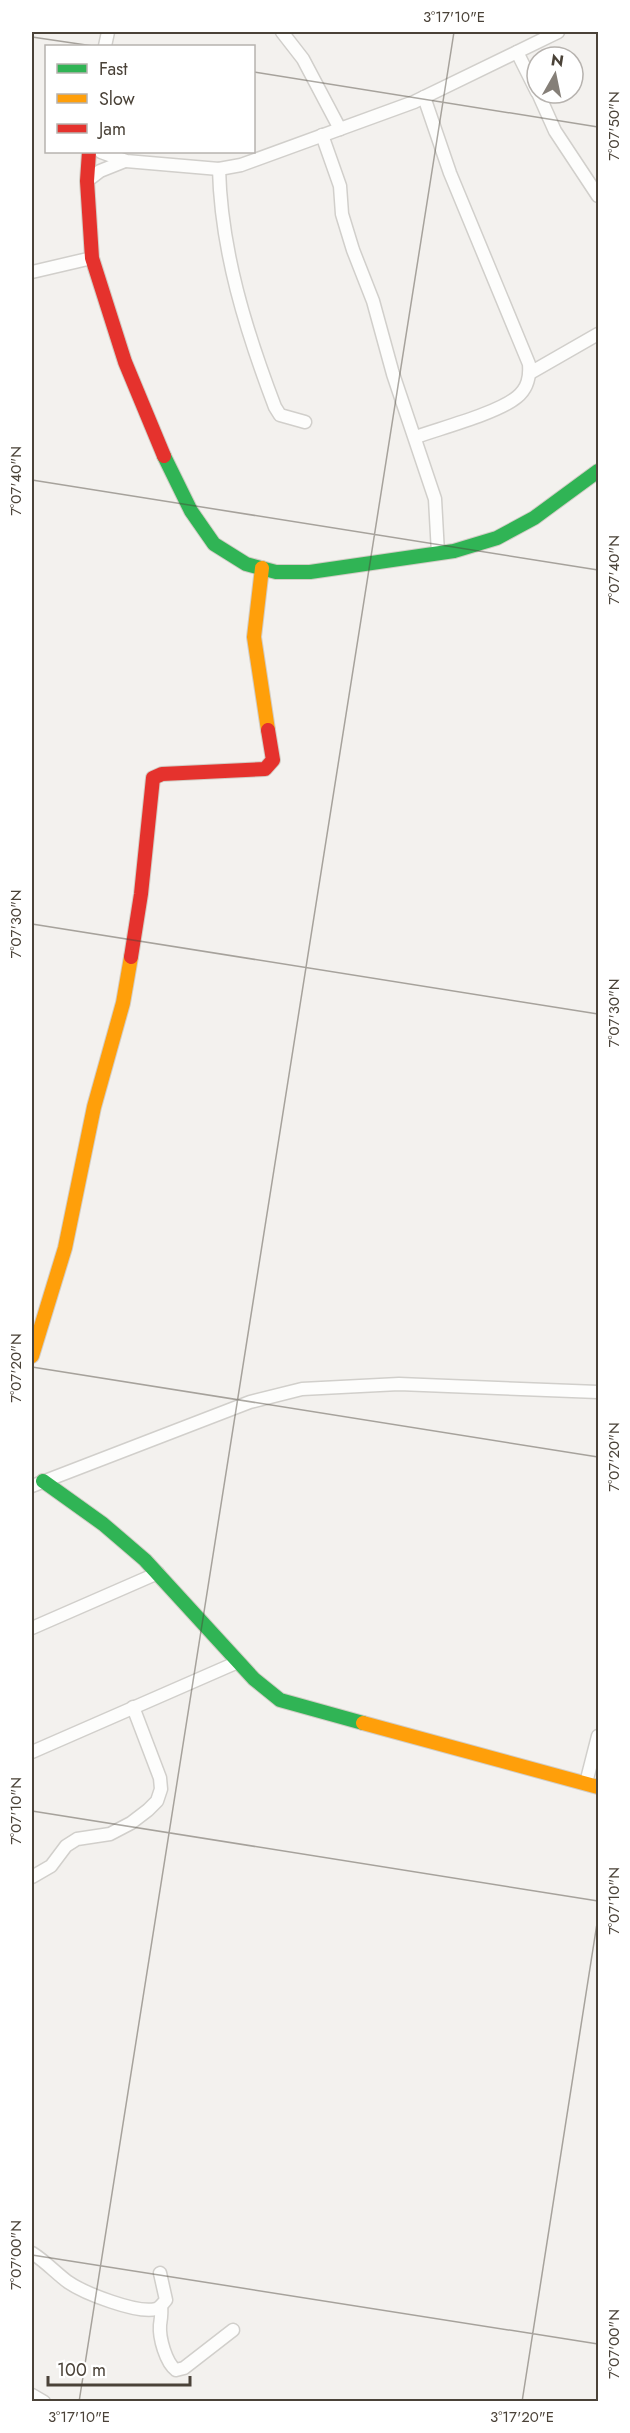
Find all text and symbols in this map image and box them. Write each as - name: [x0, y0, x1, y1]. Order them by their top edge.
- text: 3°17'10"E: [423, 6, 485, 28]
- legend: [45, 45, 255, 153]
- north arrow: [525, 45, 585, 105]
- text: N: [549, 48, 565, 73]
- text: Fast: [99, 56, 128, 82]
- text: Slow: [99, 86, 136, 112]
- text: 7°07'50"N: [603, 91, 625, 161]
- text: Jam: [97, 116, 126, 142]
- text: 7°07'40"N: [5, 446, 27, 516]
- text: 7°07'40"N: [603, 535, 625, 605]
- text: 7°07'30"N: [5, 890, 27, 959]
- text: 7°07'30"N: [603, 979, 625, 1048]
- text: 7°07'20"N: [5, 1333, 27, 1403]
- text: 7°07'20"N: [603, 1422, 625, 1492]
- text: 7°07'10"N: [5, 1777, 27, 1845]
- text: 7°07'10"N: [603, 1867, 625, 1935]
- text: 7°07'00"N: [5, 2220, 27, 2290]
- text: 7°07'00"N: [603, 2309, 625, 2379]
- scale bar: [48, 2349, 190, 2387]
- text: 100 m: [57, 2357, 106, 2383]
- text: 3°17'10"E: [48, 2406, 110, 2428]
- text: 3°17'20"E: [490, 2406, 554, 2428]

